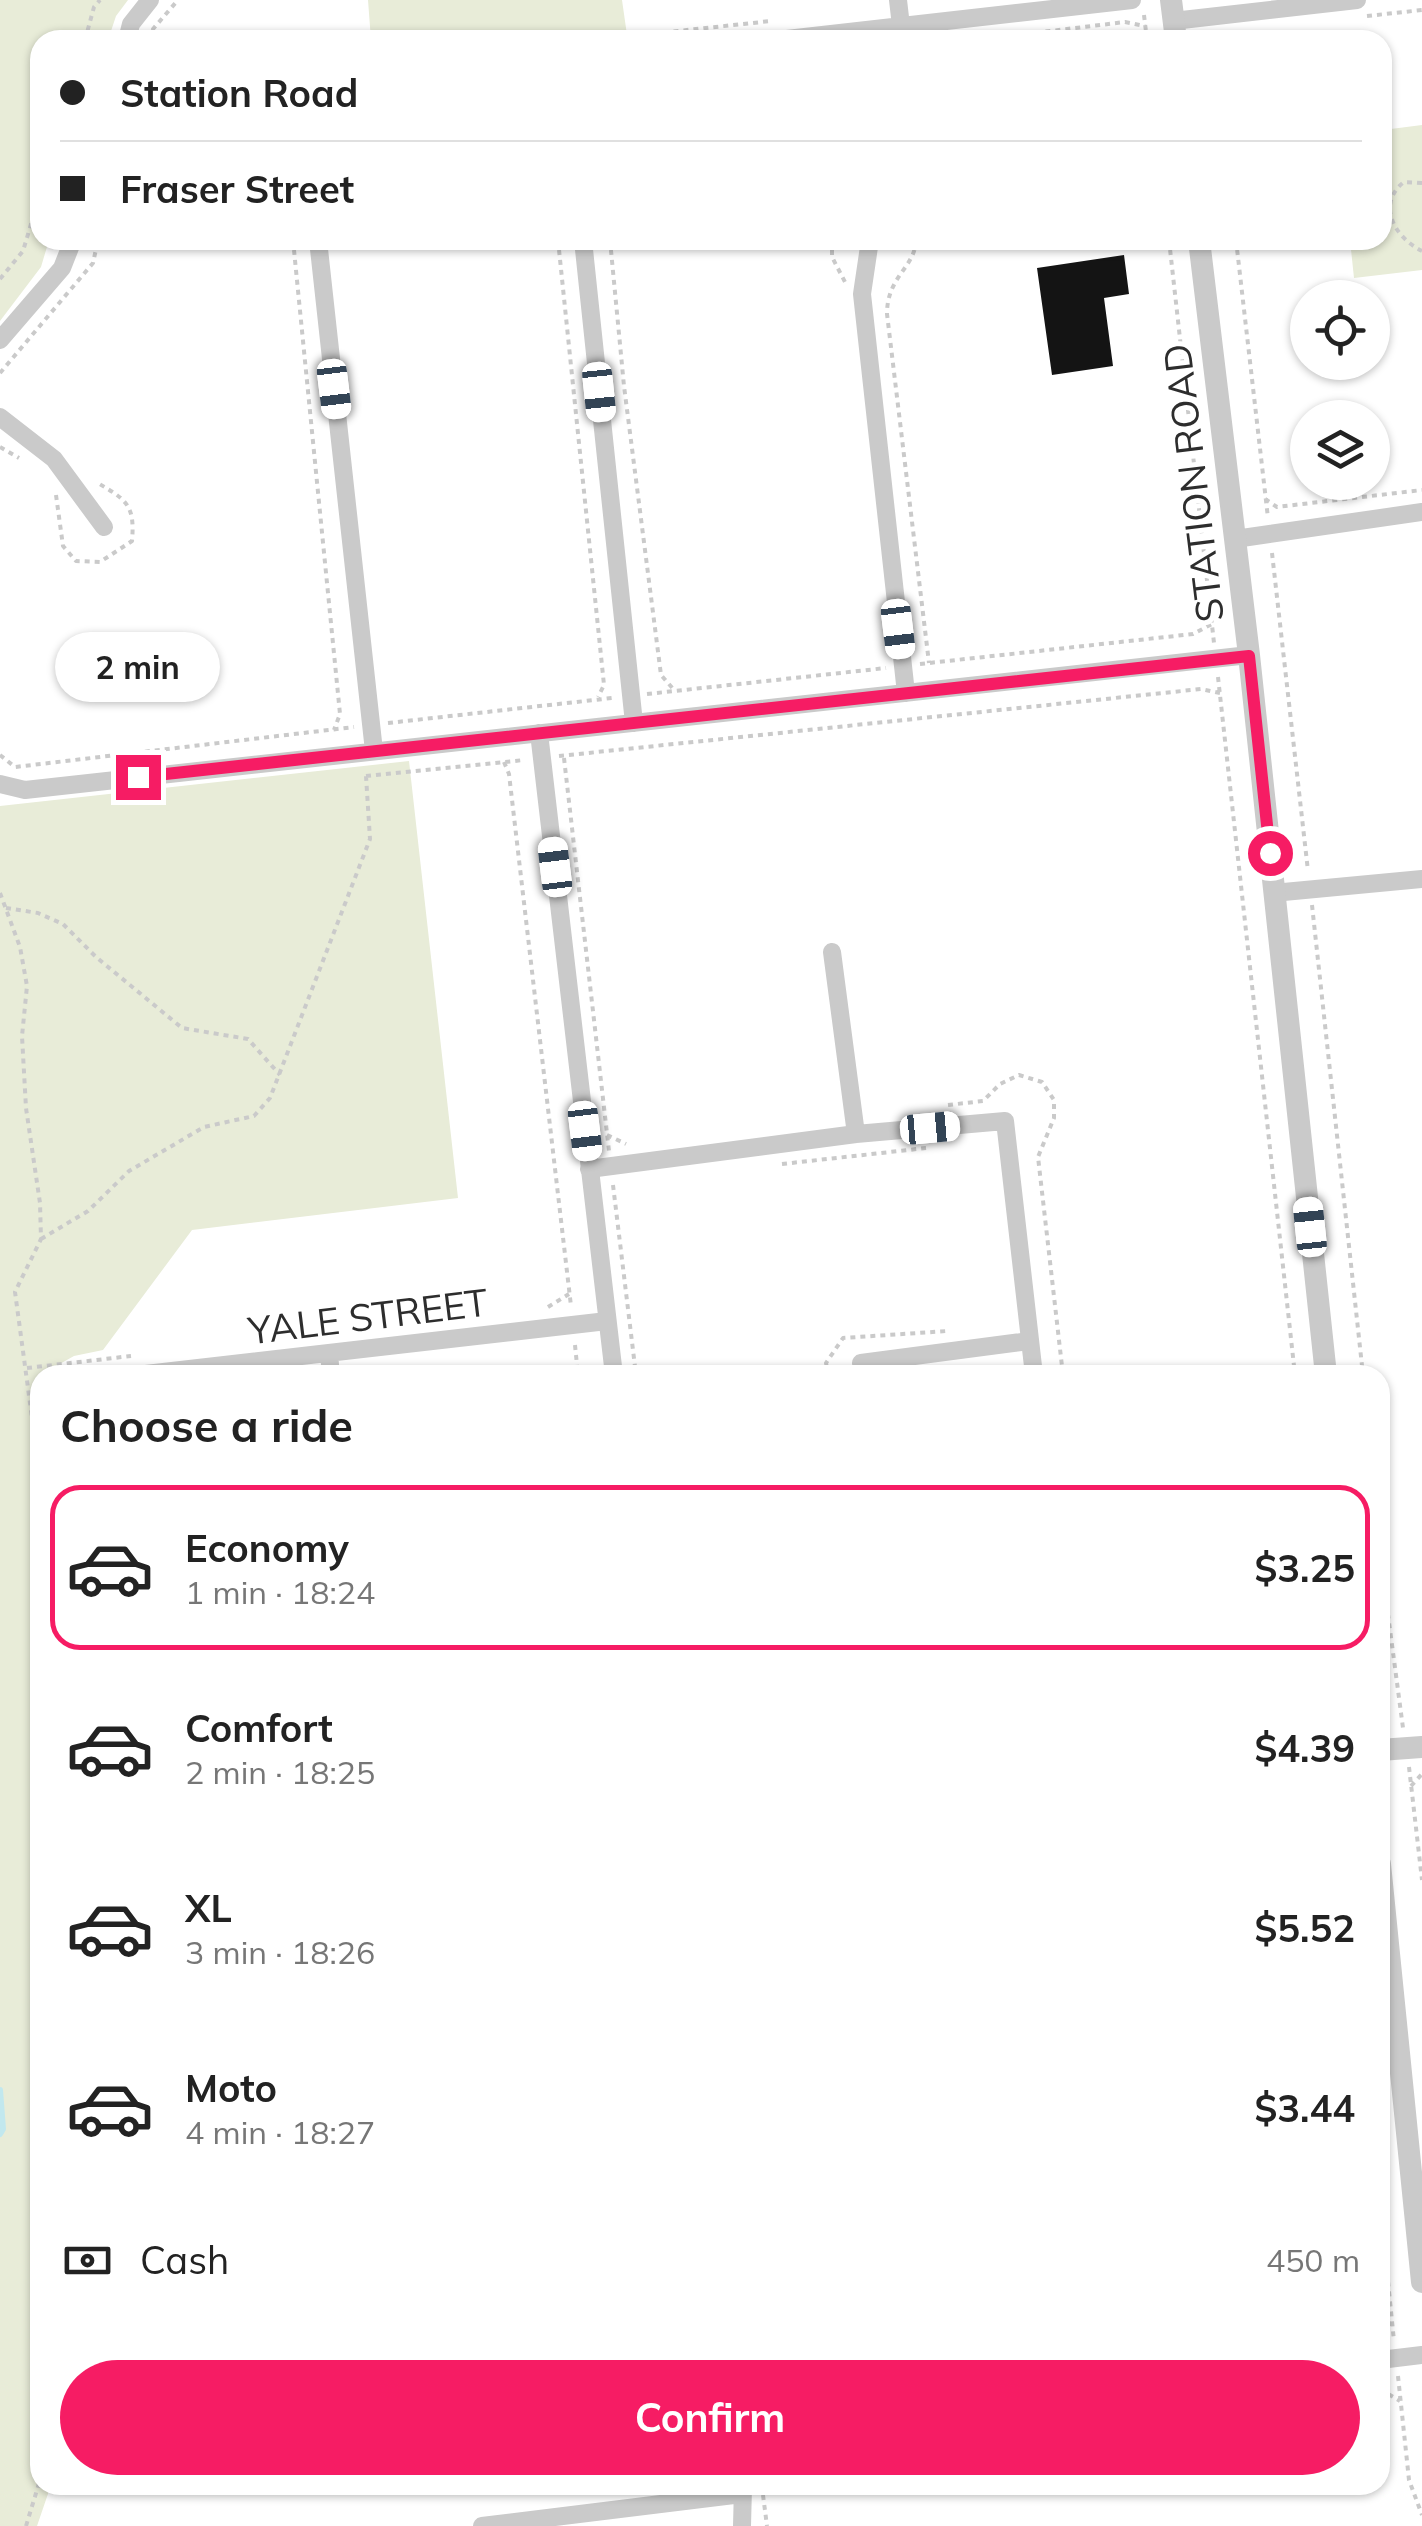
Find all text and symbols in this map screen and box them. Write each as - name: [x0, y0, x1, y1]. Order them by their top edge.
- text: Station Road: [120, 69, 358, 117]
- text: Fraser Street: [120, 165, 354, 213]
- map controls: [1290, 280, 1390, 500]
- button: locate: [1290, 280, 1390, 380]
- street label: STATION ROAD: [1152, 341, 1234, 625]
- car: [315, 357, 353, 421]
- car: [581, 361, 617, 423]
- button: layers: [1290, 400, 1390, 500]
- car: [879, 597, 917, 661]
- callout: 2 min: [56, 632, 220, 702]
- text: 2 min: [95, 647, 180, 687]
- route end: [116, 755, 161, 800]
- route start: [1248, 831, 1293, 876]
- car: [536, 835, 574, 899]
- car: [566, 1099, 604, 1163]
- car: [899, 1110, 961, 1146]
- car: [1292, 1196, 1328, 1258]
- street label: YALE STREET: [244, 1277, 491, 1355]
- text: Choose a ride: [60, 1397, 353, 1453]
- icon: car: [65, 1523, 155, 1613]
- text: Economy: [185, 1524, 349, 1572]
- text: $3.25: [1254, 1544, 1355, 1592]
- text: 1 min · 18:24: [185, 1572, 375, 1612]
- icon: car: [65, 1703, 155, 1793]
- text: Comfort: [185, 1704, 333, 1752]
- text: $4.39: [1254, 1724, 1355, 1772]
- text: 2 min · 18:25: [185, 1752, 375, 1792]
- icon: car: [65, 1883, 155, 1973]
- text: XL: [185, 1884, 232, 1932]
- text: $5.52: [1254, 1904, 1355, 1952]
- text: 3 min · 18:26: [185, 1932, 375, 1972]
- icon: car: [65, 2063, 155, 2153]
- text: Moto: [185, 2064, 277, 2112]
- text: $3.44: [1254, 2084, 1355, 2132]
- text: 4 min · 18:27: [185, 2112, 375, 2152]
- icon: cash: [60, 2233, 115, 2288]
- text: Cash: [140, 2236, 229, 2284]
- text: 450 m: [1266, 2240, 1360, 2280]
- button: Confirm: [60, 2360, 1360, 2475]

